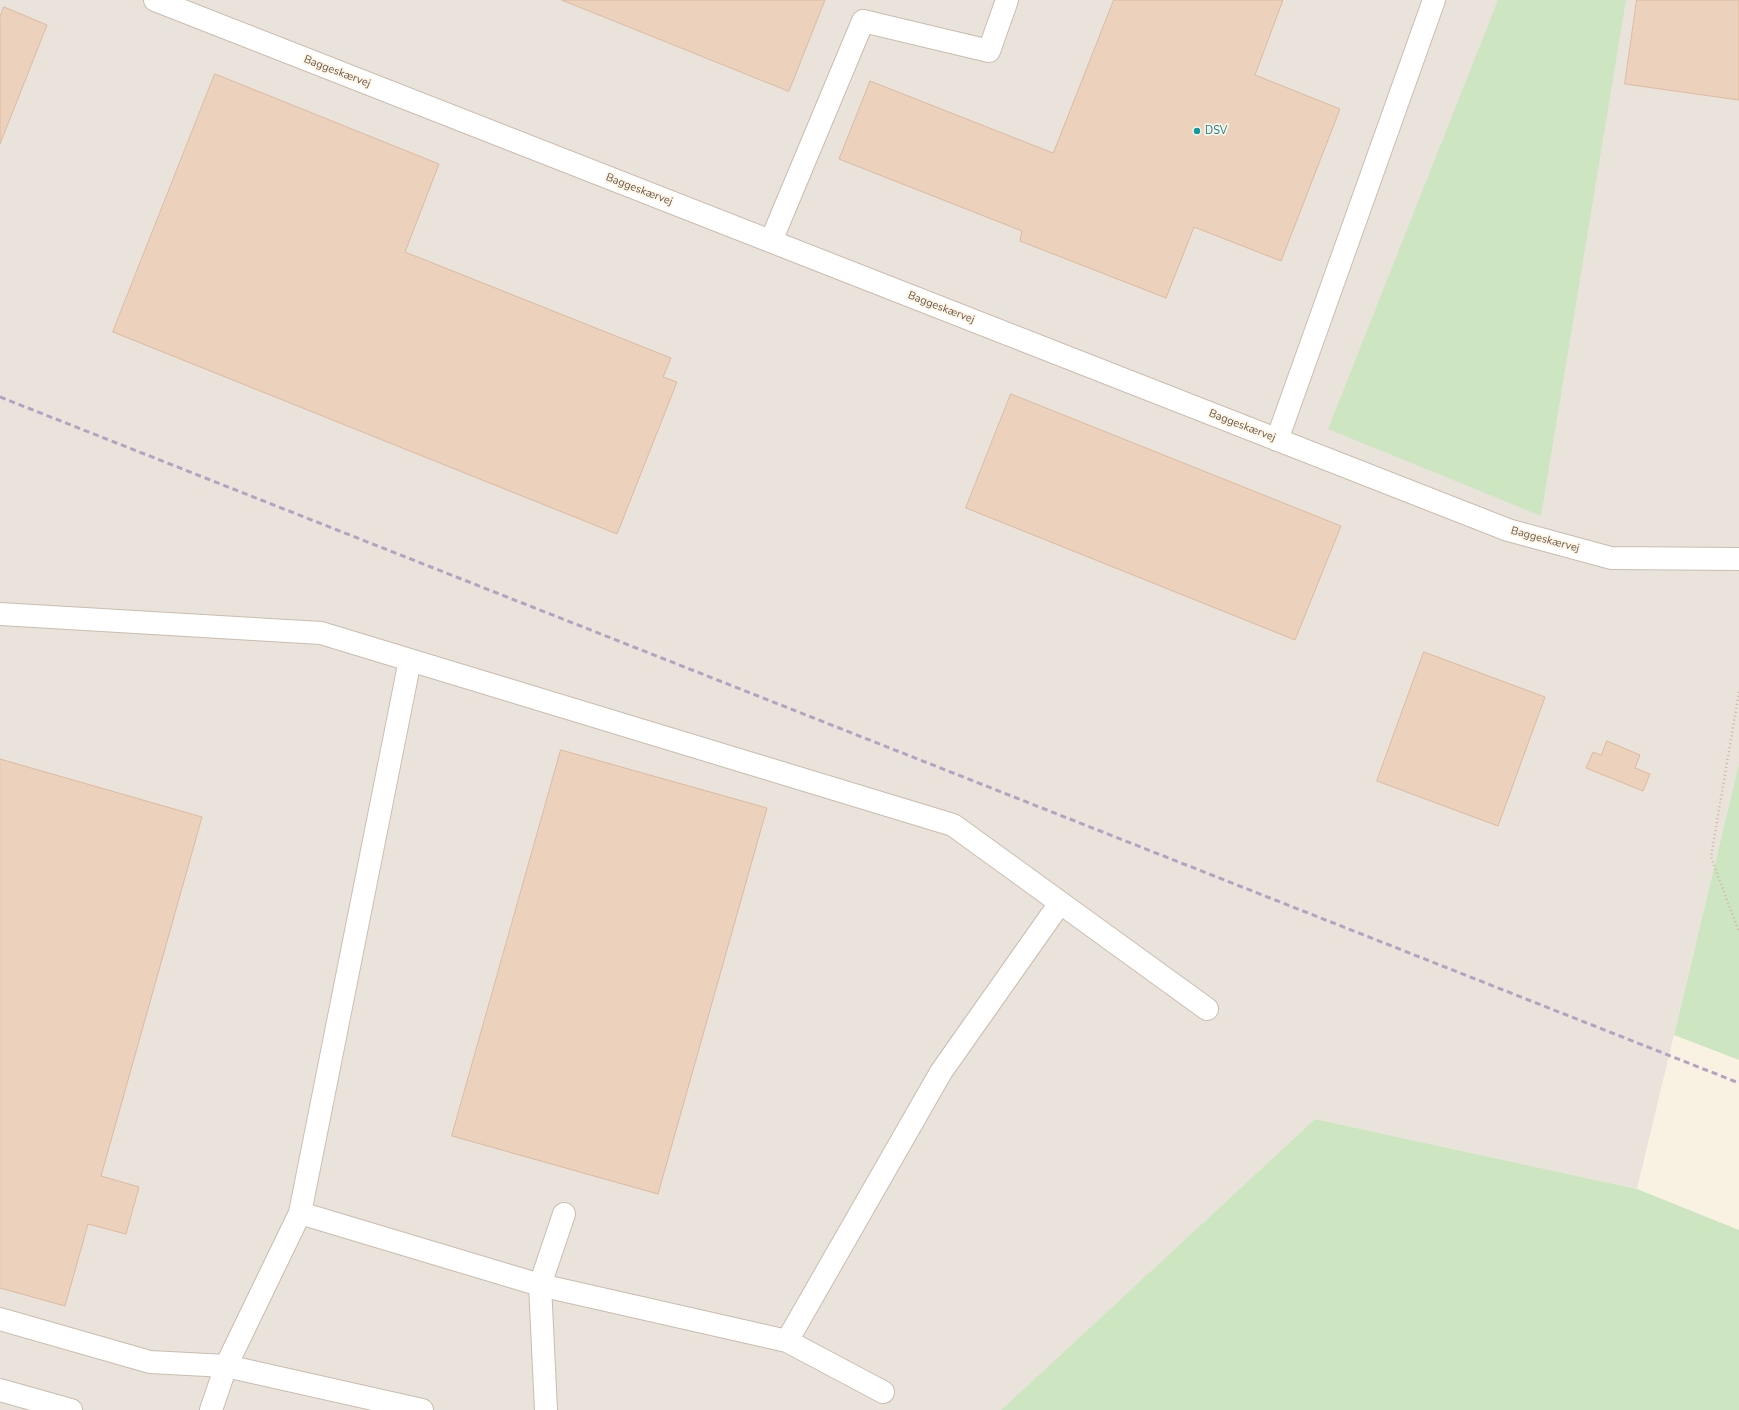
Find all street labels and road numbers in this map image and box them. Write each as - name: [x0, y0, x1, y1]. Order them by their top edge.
- street label: Baggeskærvej: [302, 53, 372, 91]
- street label: Baggeskærvej: [604, 171, 674, 209]
- street label: Baggeskærvej: [906, 289, 976, 327]
- street label: Baggeskærvej: [1207, 407, 1277, 445]
- street label: Baggeskærvej: [1509, 524, 1581, 556]

